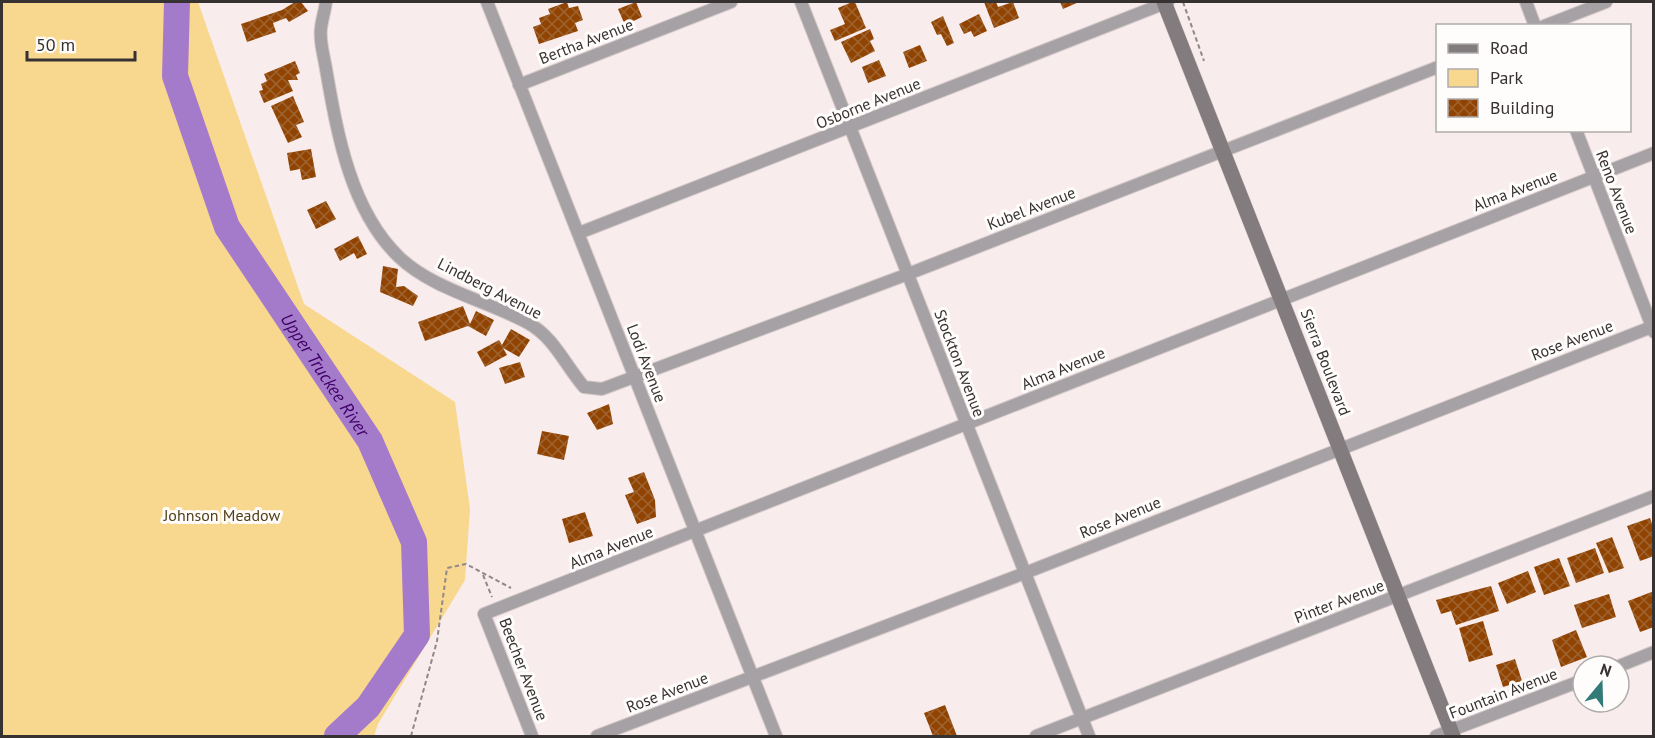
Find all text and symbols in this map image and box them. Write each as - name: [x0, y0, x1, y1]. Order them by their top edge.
- street label: Bertha Avenue: [536, 14, 636, 68]
- scale bar: [27, 24, 135, 62]
- legend: [1436, 24, 1631, 132]
- text: 50 m: [36, 33, 75, 56]
- text: Road: [1490, 36, 1528, 59]
- text: Park: [1490, 66, 1523, 89]
- street label: Osborne Avenue: [813, 73, 923, 133]
- text: Building: [1490, 96, 1554, 119]
- street label: Reno Avenue: [1592, 147, 1642, 237]
- street label: Alma Avenue: [1470, 165, 1560, 215]
- street label: Kubel Avenue: [984, 182, 1078, 234]
- street label: Lindberg Avenue: [434, 253, 546, 323]
- street label: Stockton Avenue: [930, 306, 990, 420]
- street label: Sierra Boulevard: [1296, 306, 1356, 418]
- water label: Upper Truckee River: [276, 308, 376, 442]
- street label: Rose Avenue: [1528, 315, 1616, 365]
- street label: Lodi Avenue: [623, 321, 671, 405]
- street label: Alma Avenue: [1018, 342, 1108, 394]
- street label: Rose Avenue: [1076, 492, 1164, 542]
- park label: Johnson Meadow: [163, 505, 281, 525]
- street label: Alma Avenue: [566, 521, 656, 573]
- street label: Pinter Avenue: [1291, 575, 1387, 627]
- street label: Beecher Avenue: [495, 615, 553, 723]
- north arrow: [1571, 654, 1631, 714]
- text: N: [1598, 659, 1614, 681]
- street label: Fountain Avenue: [1446, 663, 1560, 723]
- street label: Rose Avenue: [623, 667, 711, 717]

